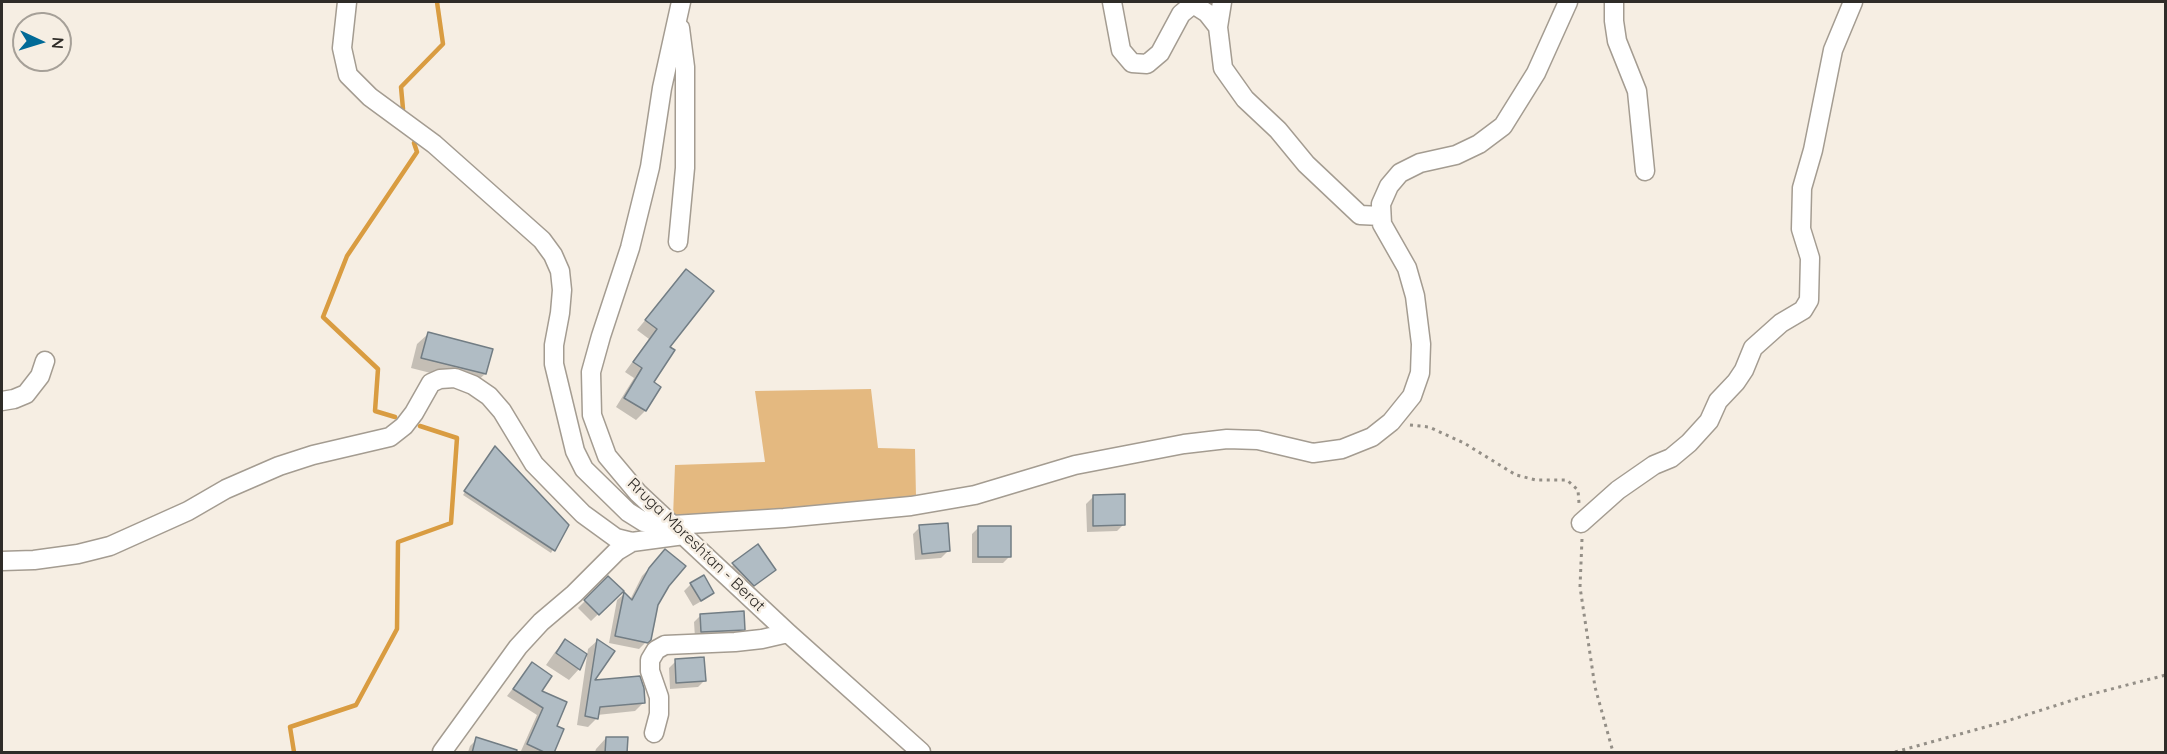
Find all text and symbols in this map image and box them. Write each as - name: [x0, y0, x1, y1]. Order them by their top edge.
- north arrow: [12, 12, 72, 72]
- text: N: [48, 37, 68, 50]
- street label: Rruga Mbreshtan - Berat: [623, 474, 769, 616]

